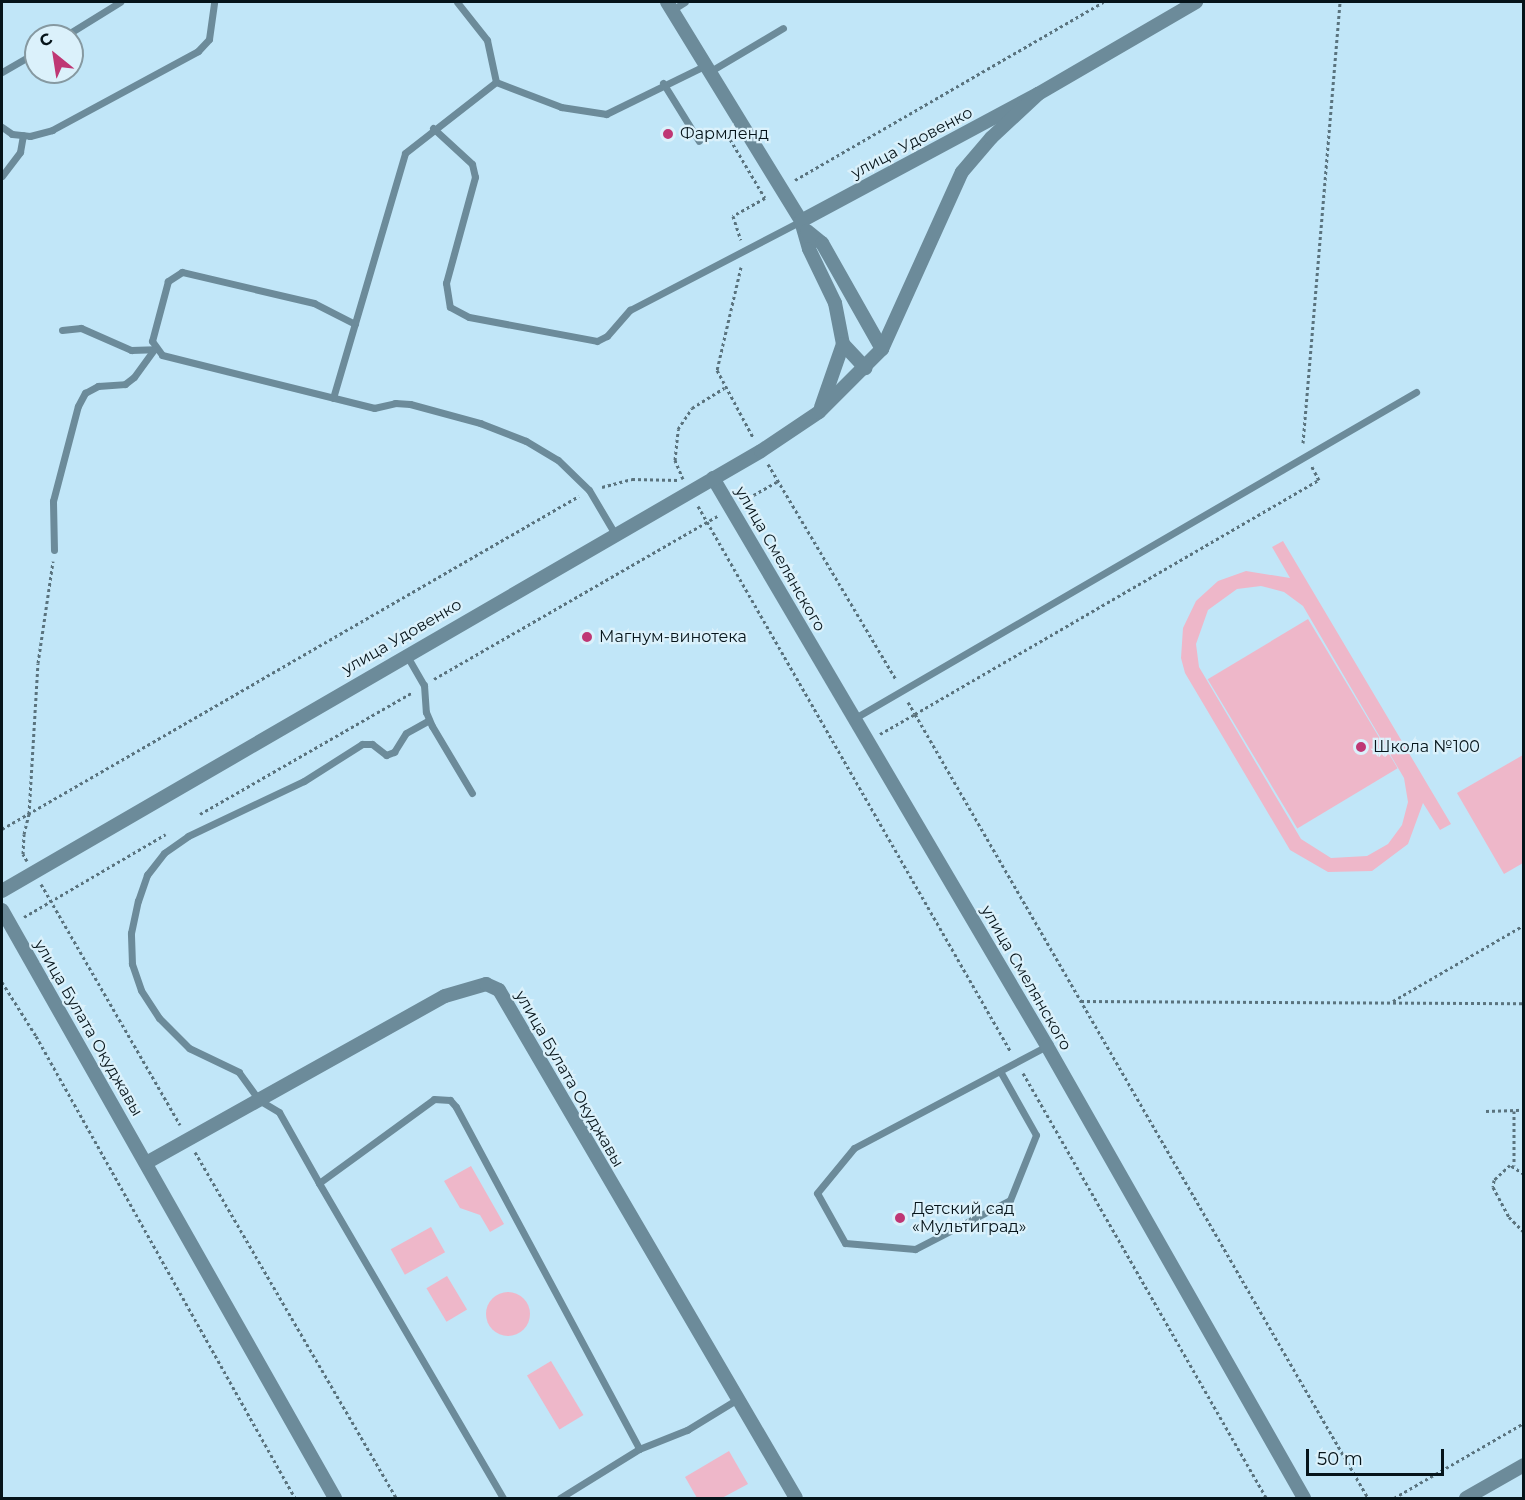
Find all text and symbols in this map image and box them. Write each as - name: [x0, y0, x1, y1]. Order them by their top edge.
- north arrow: [24, 24, 84, 84]
- text: С: [36, 29, 56, 51]
- street label: улица Удовенко: [848, 103, 976, 183]
- place label: Фармленд: [680, 124, 769, 144]
- marker: Фармленд: [661, 127, 675, 141]
- street label: улица Смелянского: [731, 483, 829, 635]
- street label: улица Удовенко: [339, 595, 465, 679]
- place label: Магнум-винотека: [599, 627, 747, 647]
- marker: Магнум-винотека: [580, 630, 594, 644]
- place label: Школа №100: [1373, 737, 1480, 757]
- marker: Школа №100: [1354, 740, 1368, 754]
- street label: улица Смелянского: [977, 902, 1075, 1054]
- street label: улица Булата Окуджавы: [29, 936, 147, 1120]
- street label: улица Булата Окуджавы: [510, 987, 628, 1171]
- place label: Детский сад «Мультиград»: [912, 1199, 1026, 1237]
- marker: Детский сад «Мультиград»: [893, 1211, 907, 1225]
- scale bar: [1309, 1437, 1447, 1475]
- text: 50 m: [1317, 1448, 1363, 1470]

